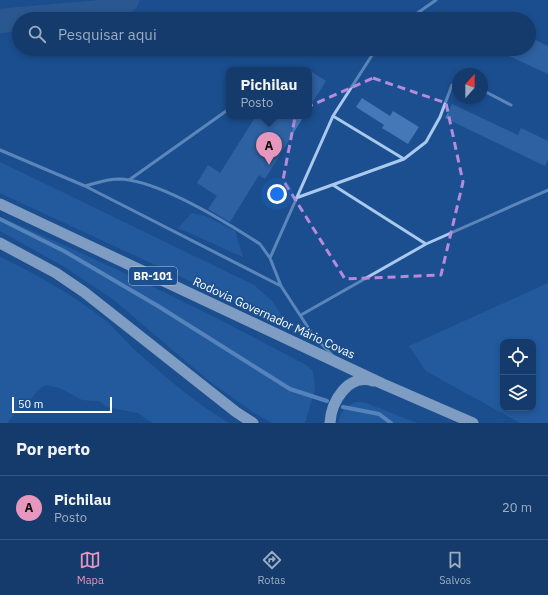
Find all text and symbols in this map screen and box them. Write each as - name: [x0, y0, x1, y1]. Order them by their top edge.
- search box: [12, 12, 536, 56]
- icon: search: [26, 23, 48, 45]
- text: Pesquisar aqui: [58, 25, 157, 44]
- popup: [226, 67, 312, 119]
- north arrow: [452, 68, 488, 104]
- text: Pichilau: [240, 75, 298, 94]
- text: Posto: [240, 94, 273, 111]
- pin: A: [256, 132, 282, 165]
- your location: [267, 184, 287, 204]
- road number: BR-101: [129, 267, 177, 285]
- street label: Rodovia Governador Mário Covas: [191, 273, 358, 362]
- map controls: [500, 339, 536, 411]
- button: locate: [500, 339, 536, 375]
- button: layers: [500, 375, 536, 411]
- scale bar: [12, 395, 112, 414]
- text: 50 m: [18, 397, 43, 411]
- text: Por perto: [16, 438, 90, 460]
- text: Pichilau: [54, 490, 111, 509]
- text: A: [25, 499, 33, 516]
- text: 20 m: [502, 499, 532, 516]
- text: Posto: [54, 509, 87, 526]
- tab: Mapa: [77, 549, 104, 587]
- tab: Rotas: [257, 549, 286, 587]
- tab: Salvos: [439, 549, 471, 587]

